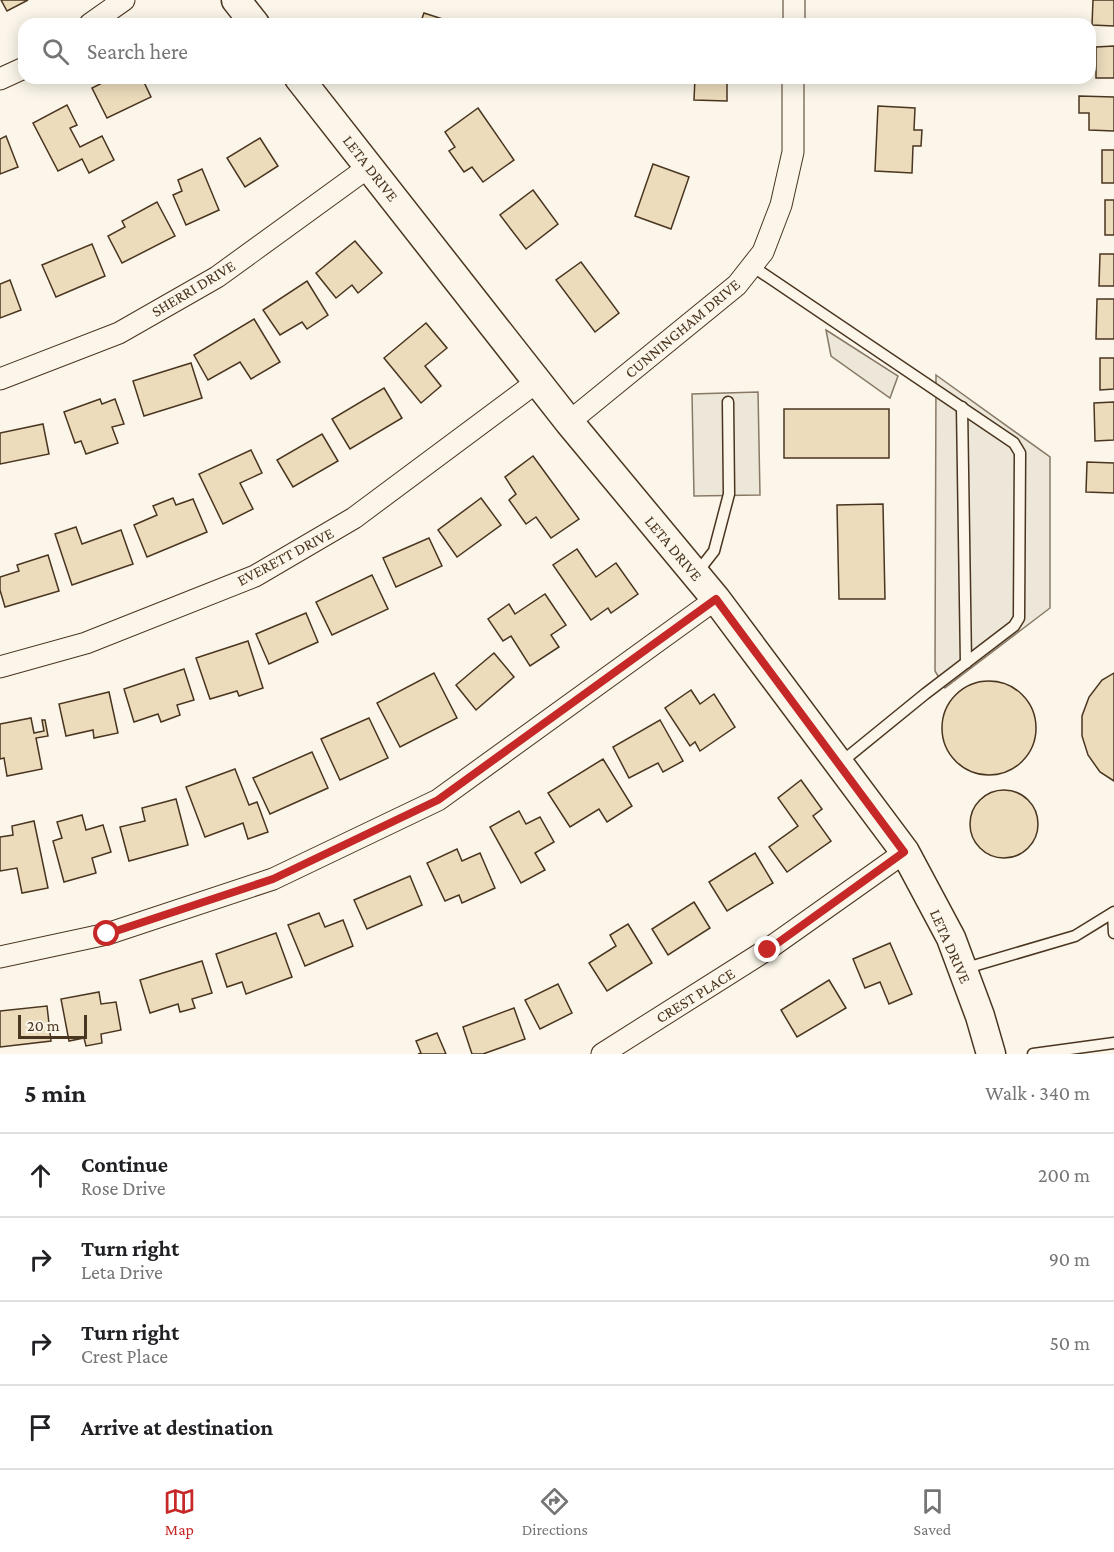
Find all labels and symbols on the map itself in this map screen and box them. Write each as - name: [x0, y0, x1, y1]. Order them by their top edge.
- street label: LETA DRIVE: [340, 132, 402, 205]
- street label: SHERRI DRIVE: [148, 257, 238, 320]
- street label: CUNNINGHAM DRIVE: [622, 275, 743, 381]
- street label: LETA DRIVE: [642, 513, 706, 584]
- street label: EVERETT DRIVE: [234, 524, 336, 589]
- street label: LETA DRIVE: [927, 907, 975, 986]
- route start: [93, 920, 119, 946]
- route end: [754, 936, 780, 962]
- street label: CREST PLACE: [653, 964, 738, 1026]
- scale bar: [18, 1012, 87, 1040]

